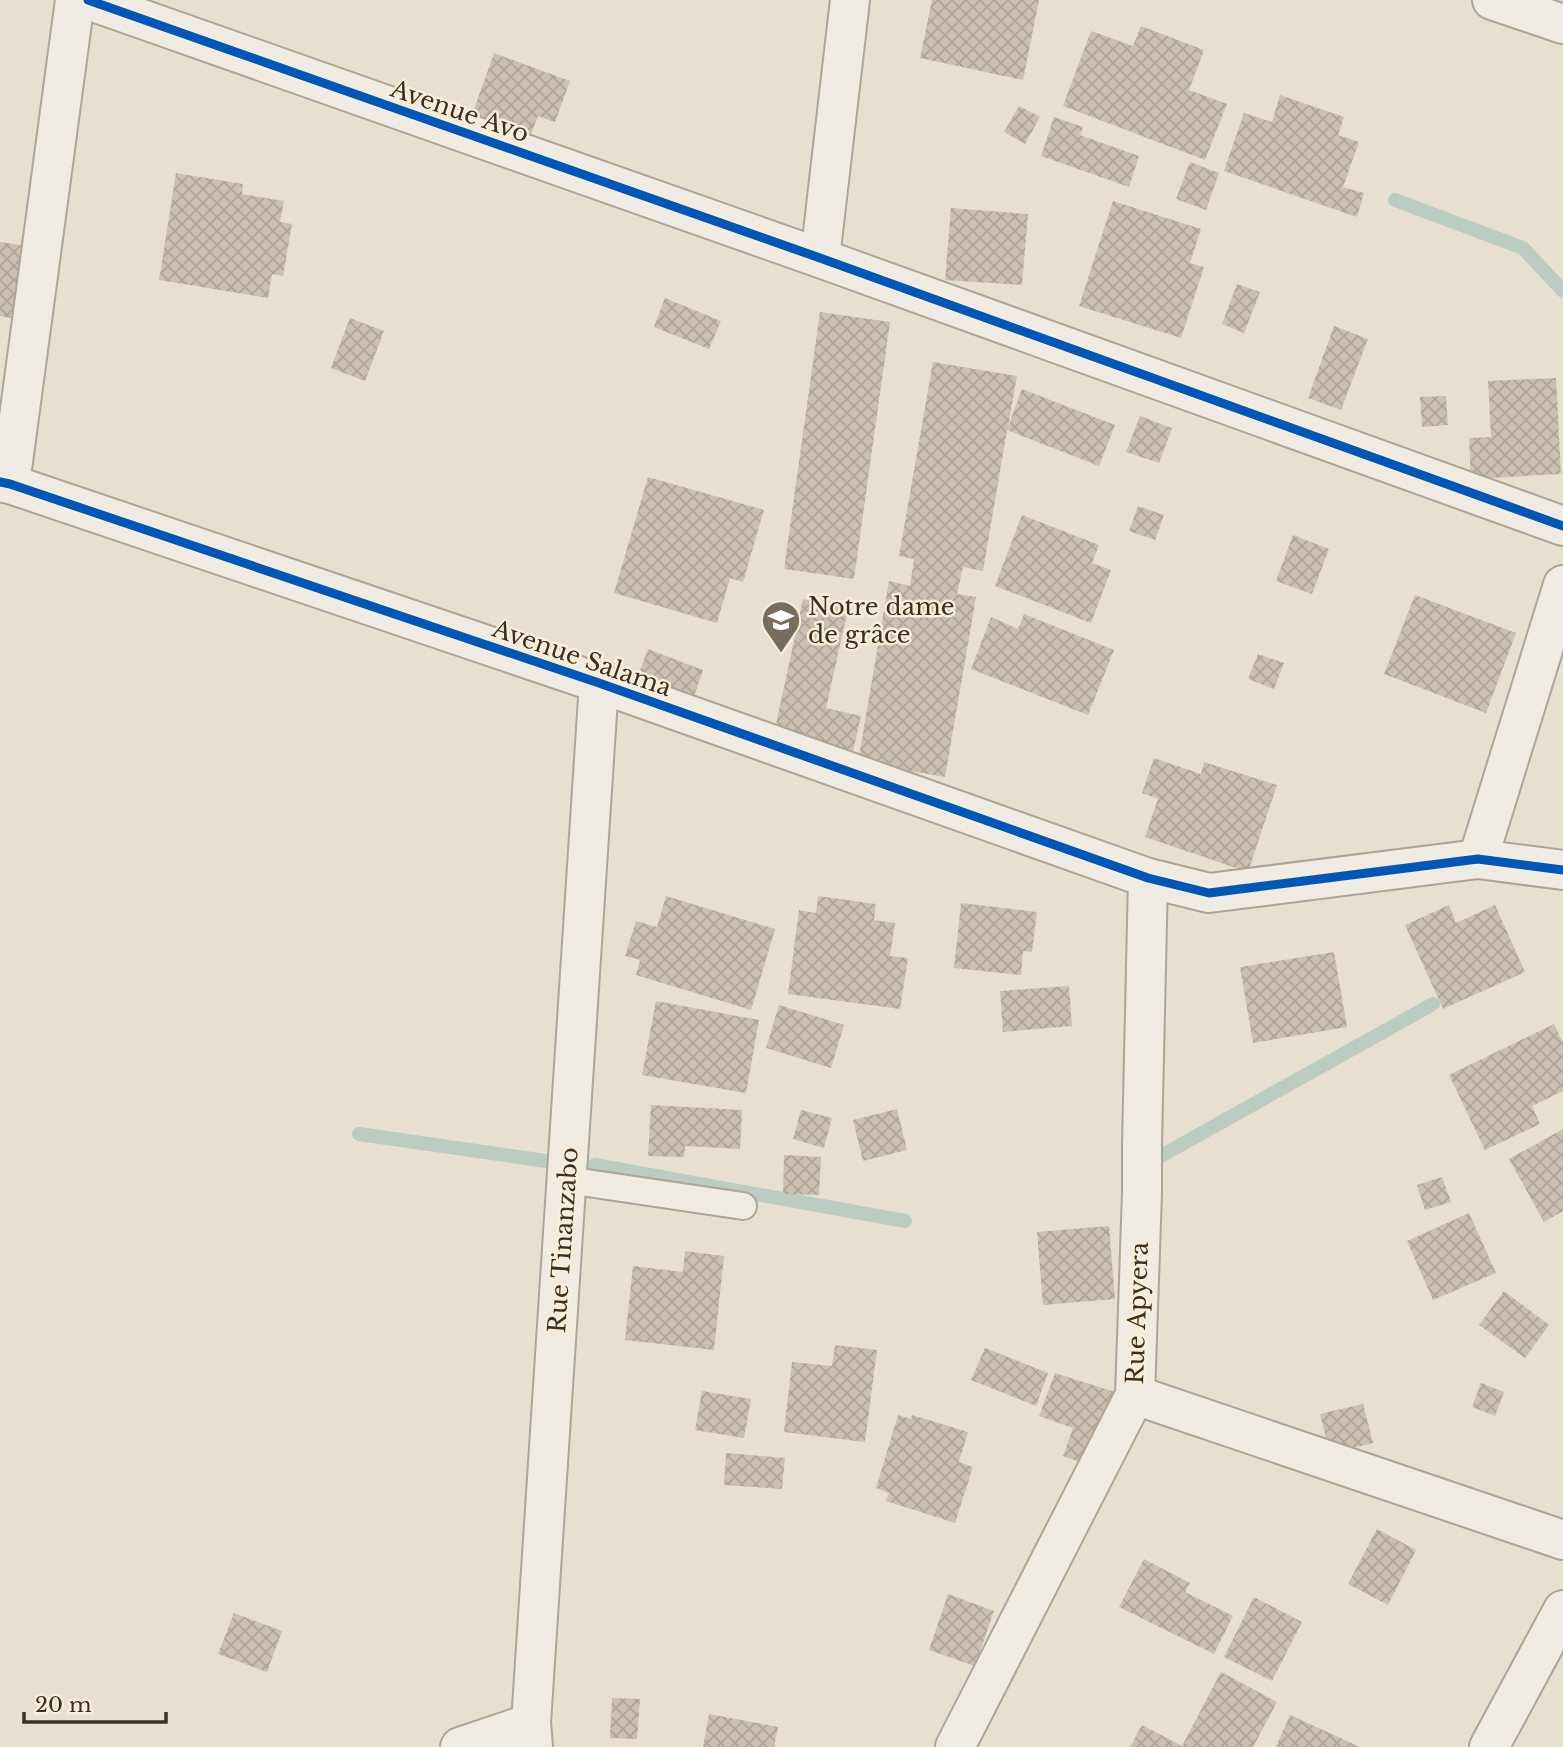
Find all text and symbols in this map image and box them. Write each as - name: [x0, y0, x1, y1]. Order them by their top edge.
- street label: Avenue Avo: [386, 73, 533, 148]
- place label: Notre dame de grâce: [808, 592, 955, 649]
- school or university icon: Notre dame de grâce: [760, 599, 802, 654]
- street label: Avenue Salama: [488, 613, 676, 702]
- street label: Rue Tinanzabo: [542, 1146, 584, 1334]
- street label: Rue Apyera: [1120, 1241, 1154, 1385]
- scale bar: [24, 1680, 166, 1724]
- text: 20 m: [35, 1692, 92, 1718]

